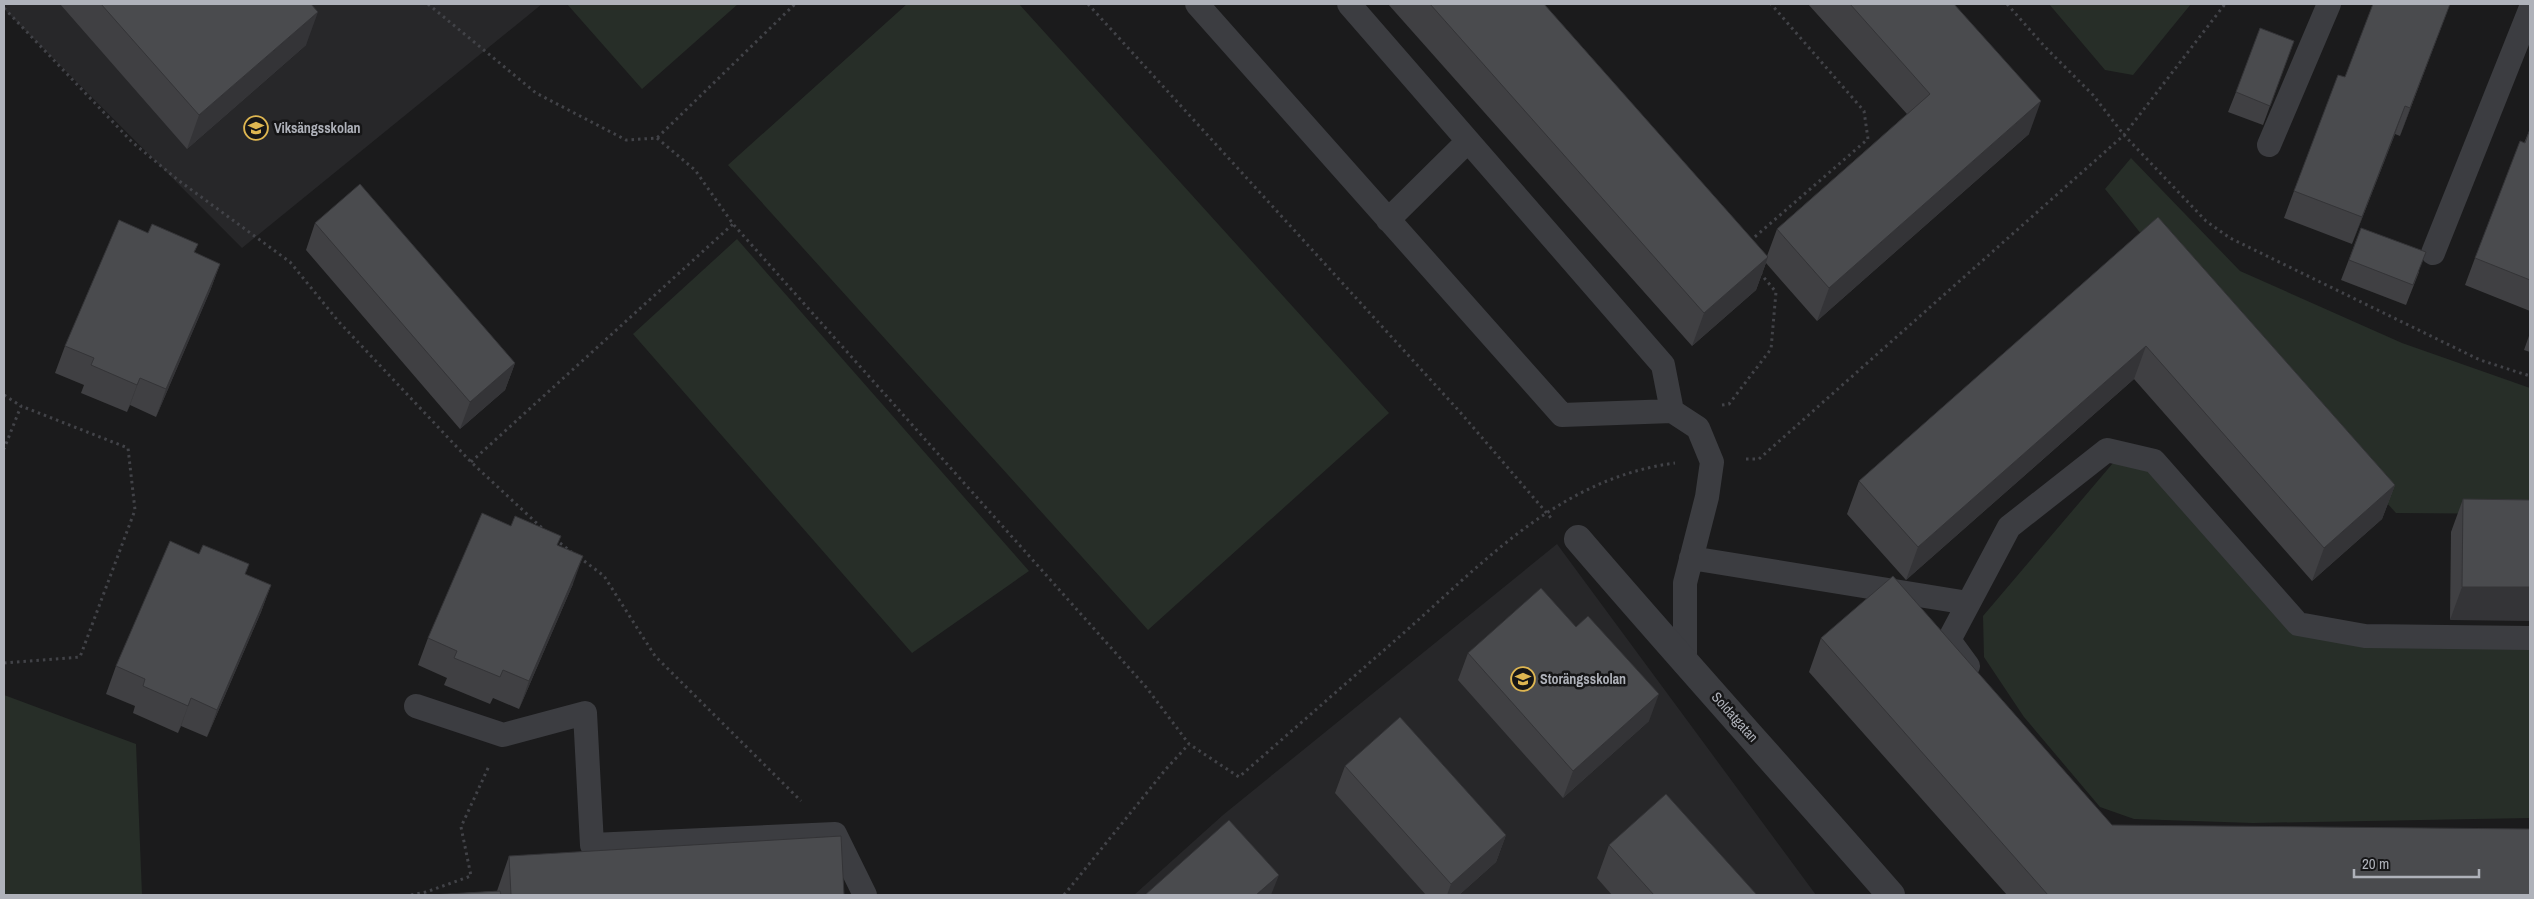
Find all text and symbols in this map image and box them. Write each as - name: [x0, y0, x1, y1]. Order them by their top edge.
- school or university icon: Viksängsskolan: [243, 115, 269, 141]
- place label: Viksängsskolan: [274, 119, 361, 137]
- school or university icon: Storängsskolan: [1510, 666, 1536, 692]
- place label: Storängsskolan: [1540, 670, 1626, 688]
- street label: Soldatgatan: [1708, 688, 1762, 746]
- scale bar: [2354, 846, 2479, 878]
- text: 20 m: [2362, 853, 2389, 874]

